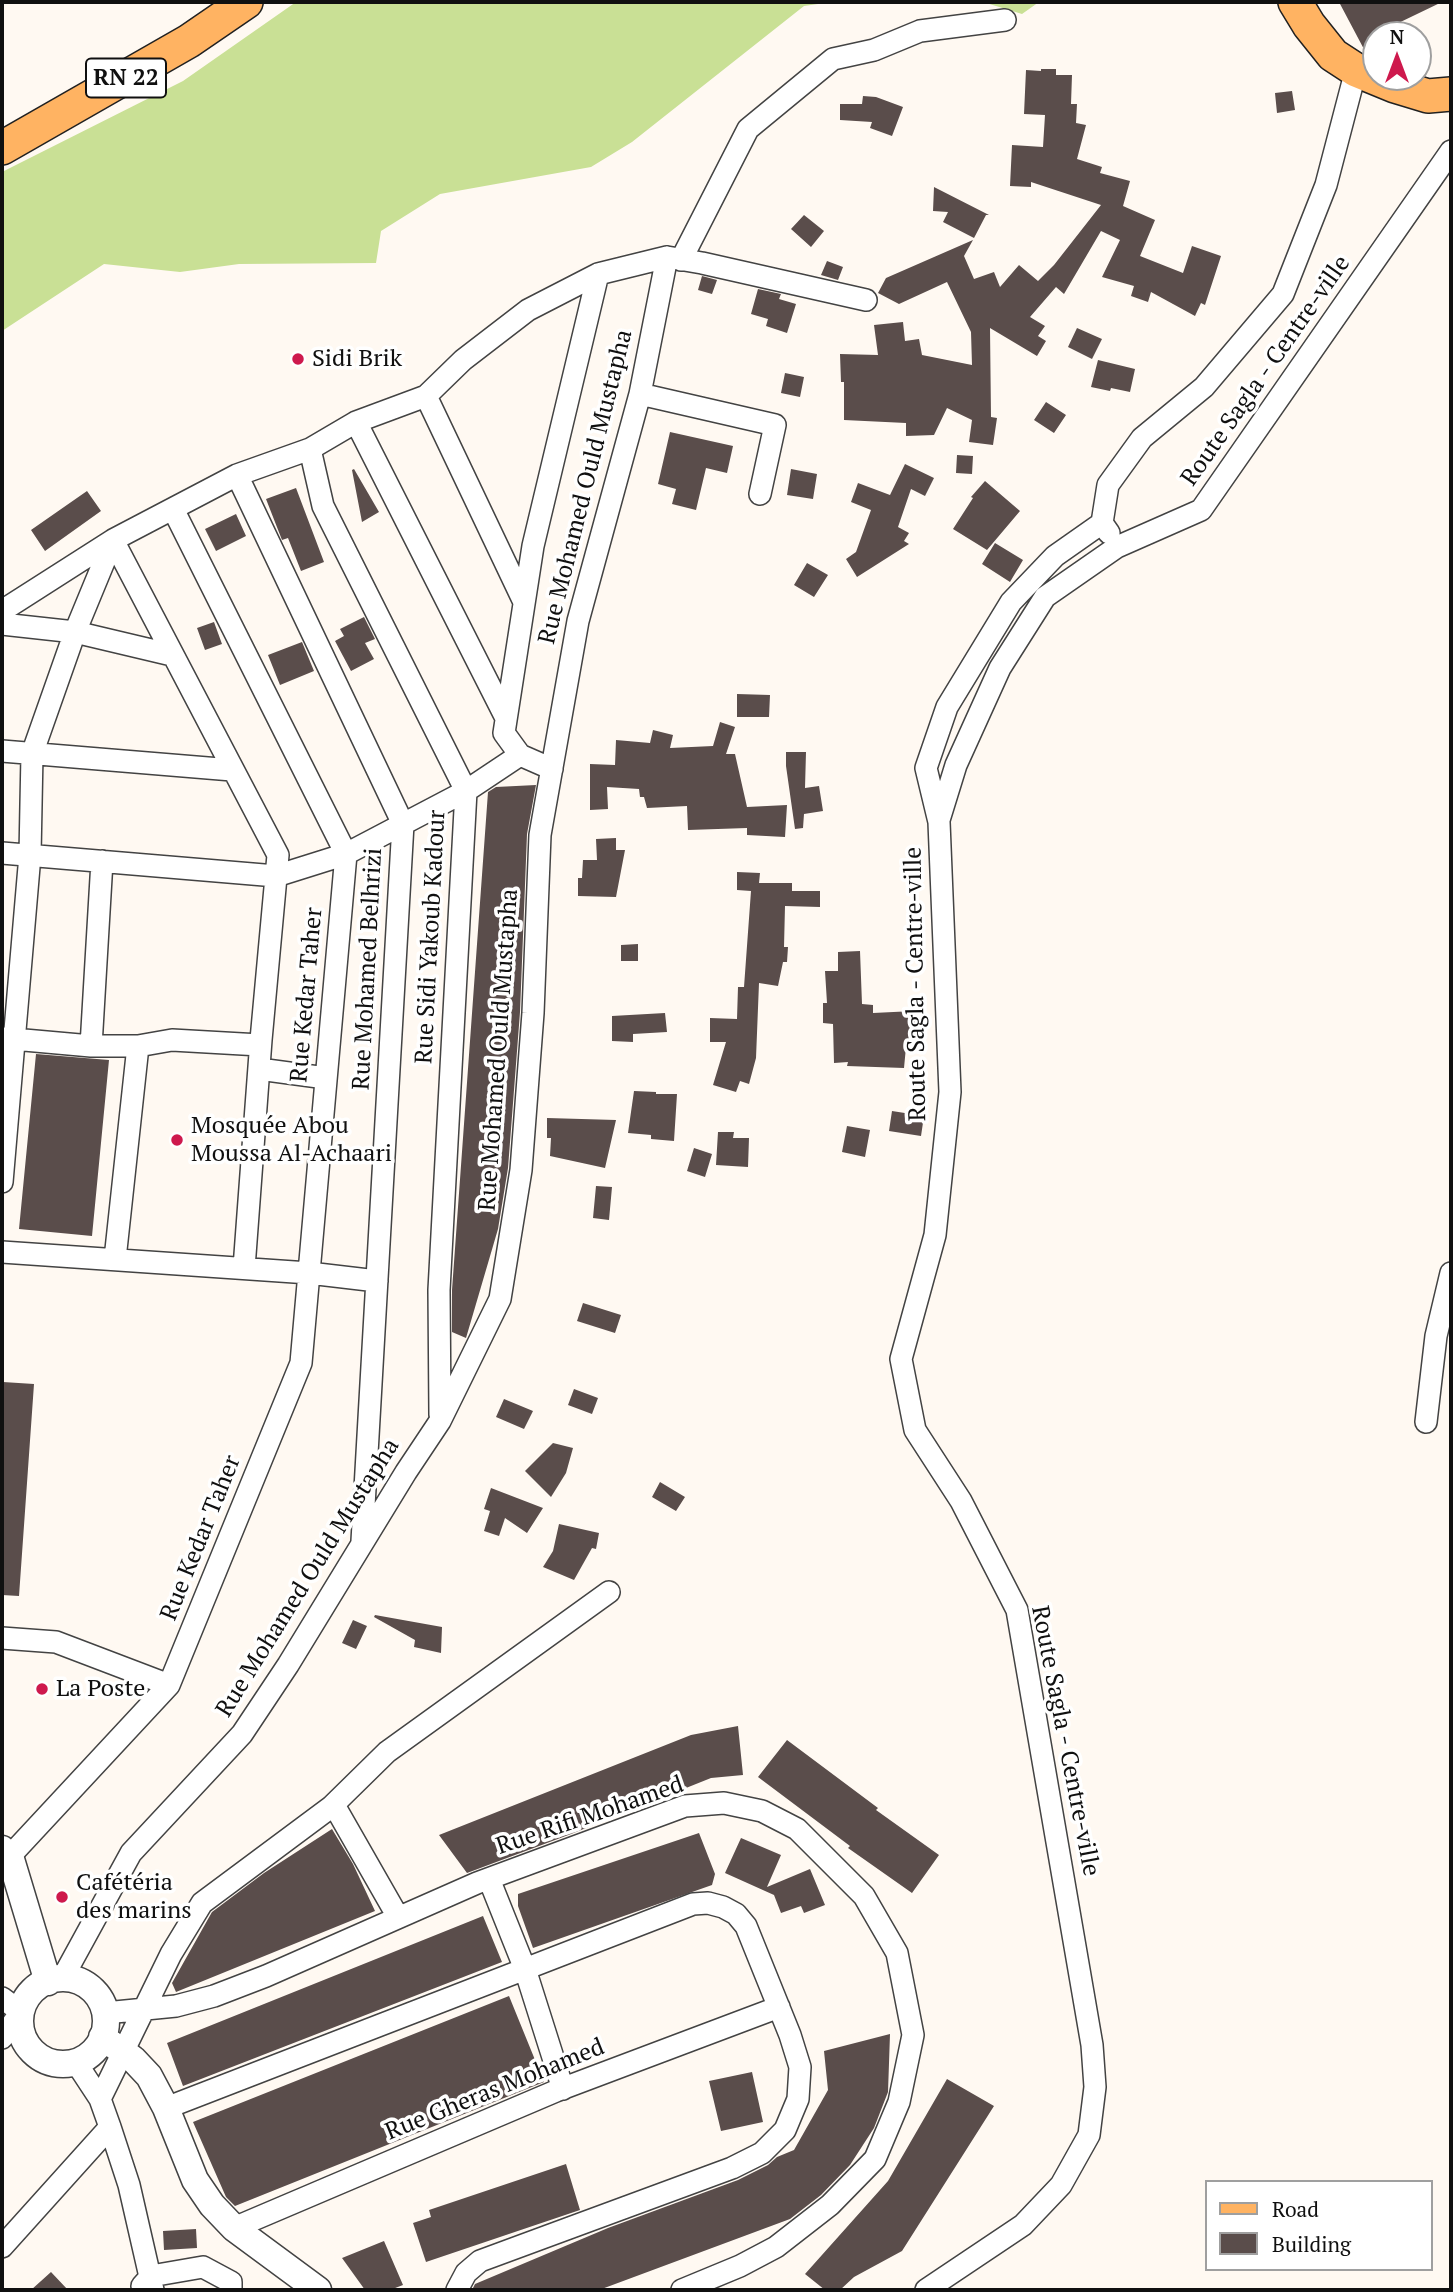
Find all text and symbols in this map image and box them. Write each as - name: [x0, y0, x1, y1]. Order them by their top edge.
- north arrow: [1362, 21, 1432, 91]
- text: N: [1390, 24, 1404, 49]
- road number: RN 22: [86, 58, 166, 97]
- street label: Route Sagla - Centre-ville: [1175, 250, 1357, 492]
- street label: Rue Mohamed Ould Mustapha: [533, 327, 639, 647]
- place label: Sidi Brik: [312, 345, 402, 373]
- marker: Sidi Brik: [290, 351, 306, 367]
- street label: Rue Sidi Yakoub Kadour: [410, 809, 452, 1065]
- street label: Route Sagla - Centre-ville: [899, 846, 933, 1122]
- street label: Rue Mohamed Belhrizi: [347, 847, 389, 1091]
- street label: Rue Mohamed Ould Mustapha: [473, 888, 525, 1212]
- street label: Rue Kedar Taher: [285, 906, 329, 1084]
- place label: Mosquée Abou Moussa Al-Achaari: [191, 1112, 392, 1168]
- marker: Mosquée Abou Moussa Al-Achaari: [169, 1132, 185, 1148]
- street label: Rue Mohamed Ould Mustapha: [210, 1433, 406, 1723]
- street label: Rue Kedar Taher: [155, 1451, 247, 1625]
- street label: Route Sagla - Centre-ville: [1025, 1603, 1105, 1879]
- place label: La Poste: [56, 1675, 145, 1703]
- marker: La Poste: [34, 1681, 50, 1697]
- street label: Rue Rifi Mohamed: [493, 1770, 687, 1862]
- place label: Cafétéria des marins: [76, 1869, 192, 1925]
- marker: Cafétéria des marins: [54, 1889, 70, 1905]
- street label: Rue Gheras Mohamed: [381, 2033, 609, 2147]
- legend: [1204, 2180, 1432, 2271]
- text: Road: [1272, 2195, 1319, 2223]
- text: Building: [1272, 2230, 1351, 2258]

